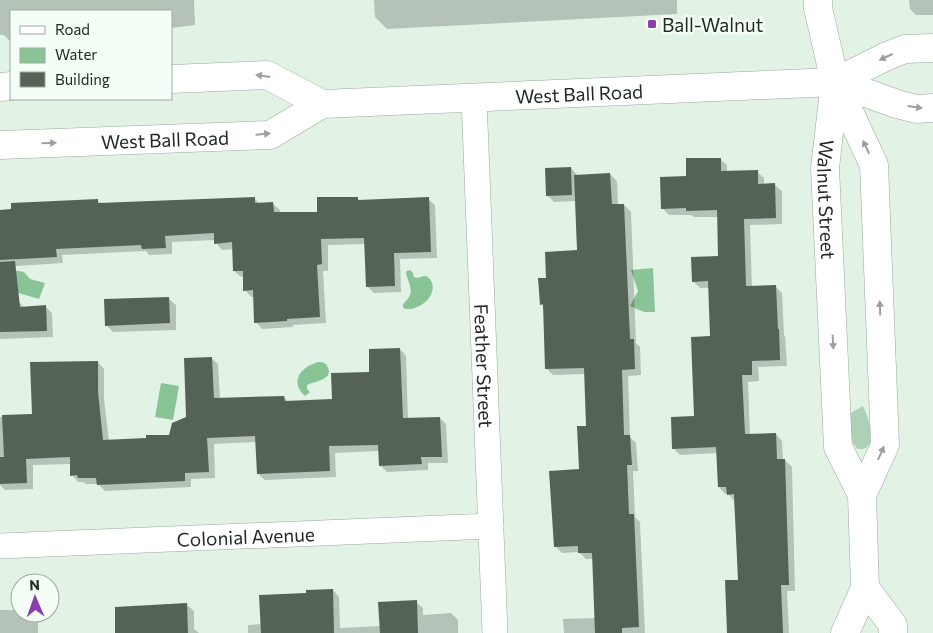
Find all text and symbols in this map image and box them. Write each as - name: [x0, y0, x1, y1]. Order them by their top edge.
- legend: [10, 10, 172, 100]
- place label: Ball-Walnut: [662, 13, 764, 36]
- marker: Ball-Walnut: [646, 18, 658, 30]
- text: Road: [55, 20, 90, 38]
- text: Water: [55, 45, 97, 63]
- one-way arrow: [879, 54, 893, 62]
- text: Building: [55, 70, 110, 88]
- one-way arrow: [255, 72, 271, 80]
- street label: West Ball Road: [515, 79, 643, 107]
- one-way arrow: [908, 103, 924, 111]
- street label: West Ball Road: [100, 125, 229, 153]
- one-way arrow: [256, 130, 272, 138]
- street label: Walnut Street: [814, 138, 841, 260]
- one-way arrow: [41, 139, 57, 147]
- one-way arrow: [861, 140, 869, 154]
- one-way arrow: [875, 299, 883, 315]
- street label: Feather Street: [471, 303, 498, 428]
- one-way arrow: [829, 334, 837, 350]
- one-way arrow: [877, 446, 885, 460]
- street label: Colonial Avenue: [176, 522, 315, 550]
- north arrow: [10, 573, 60, 623]
- text: N: [29, 576, 40, 593]

